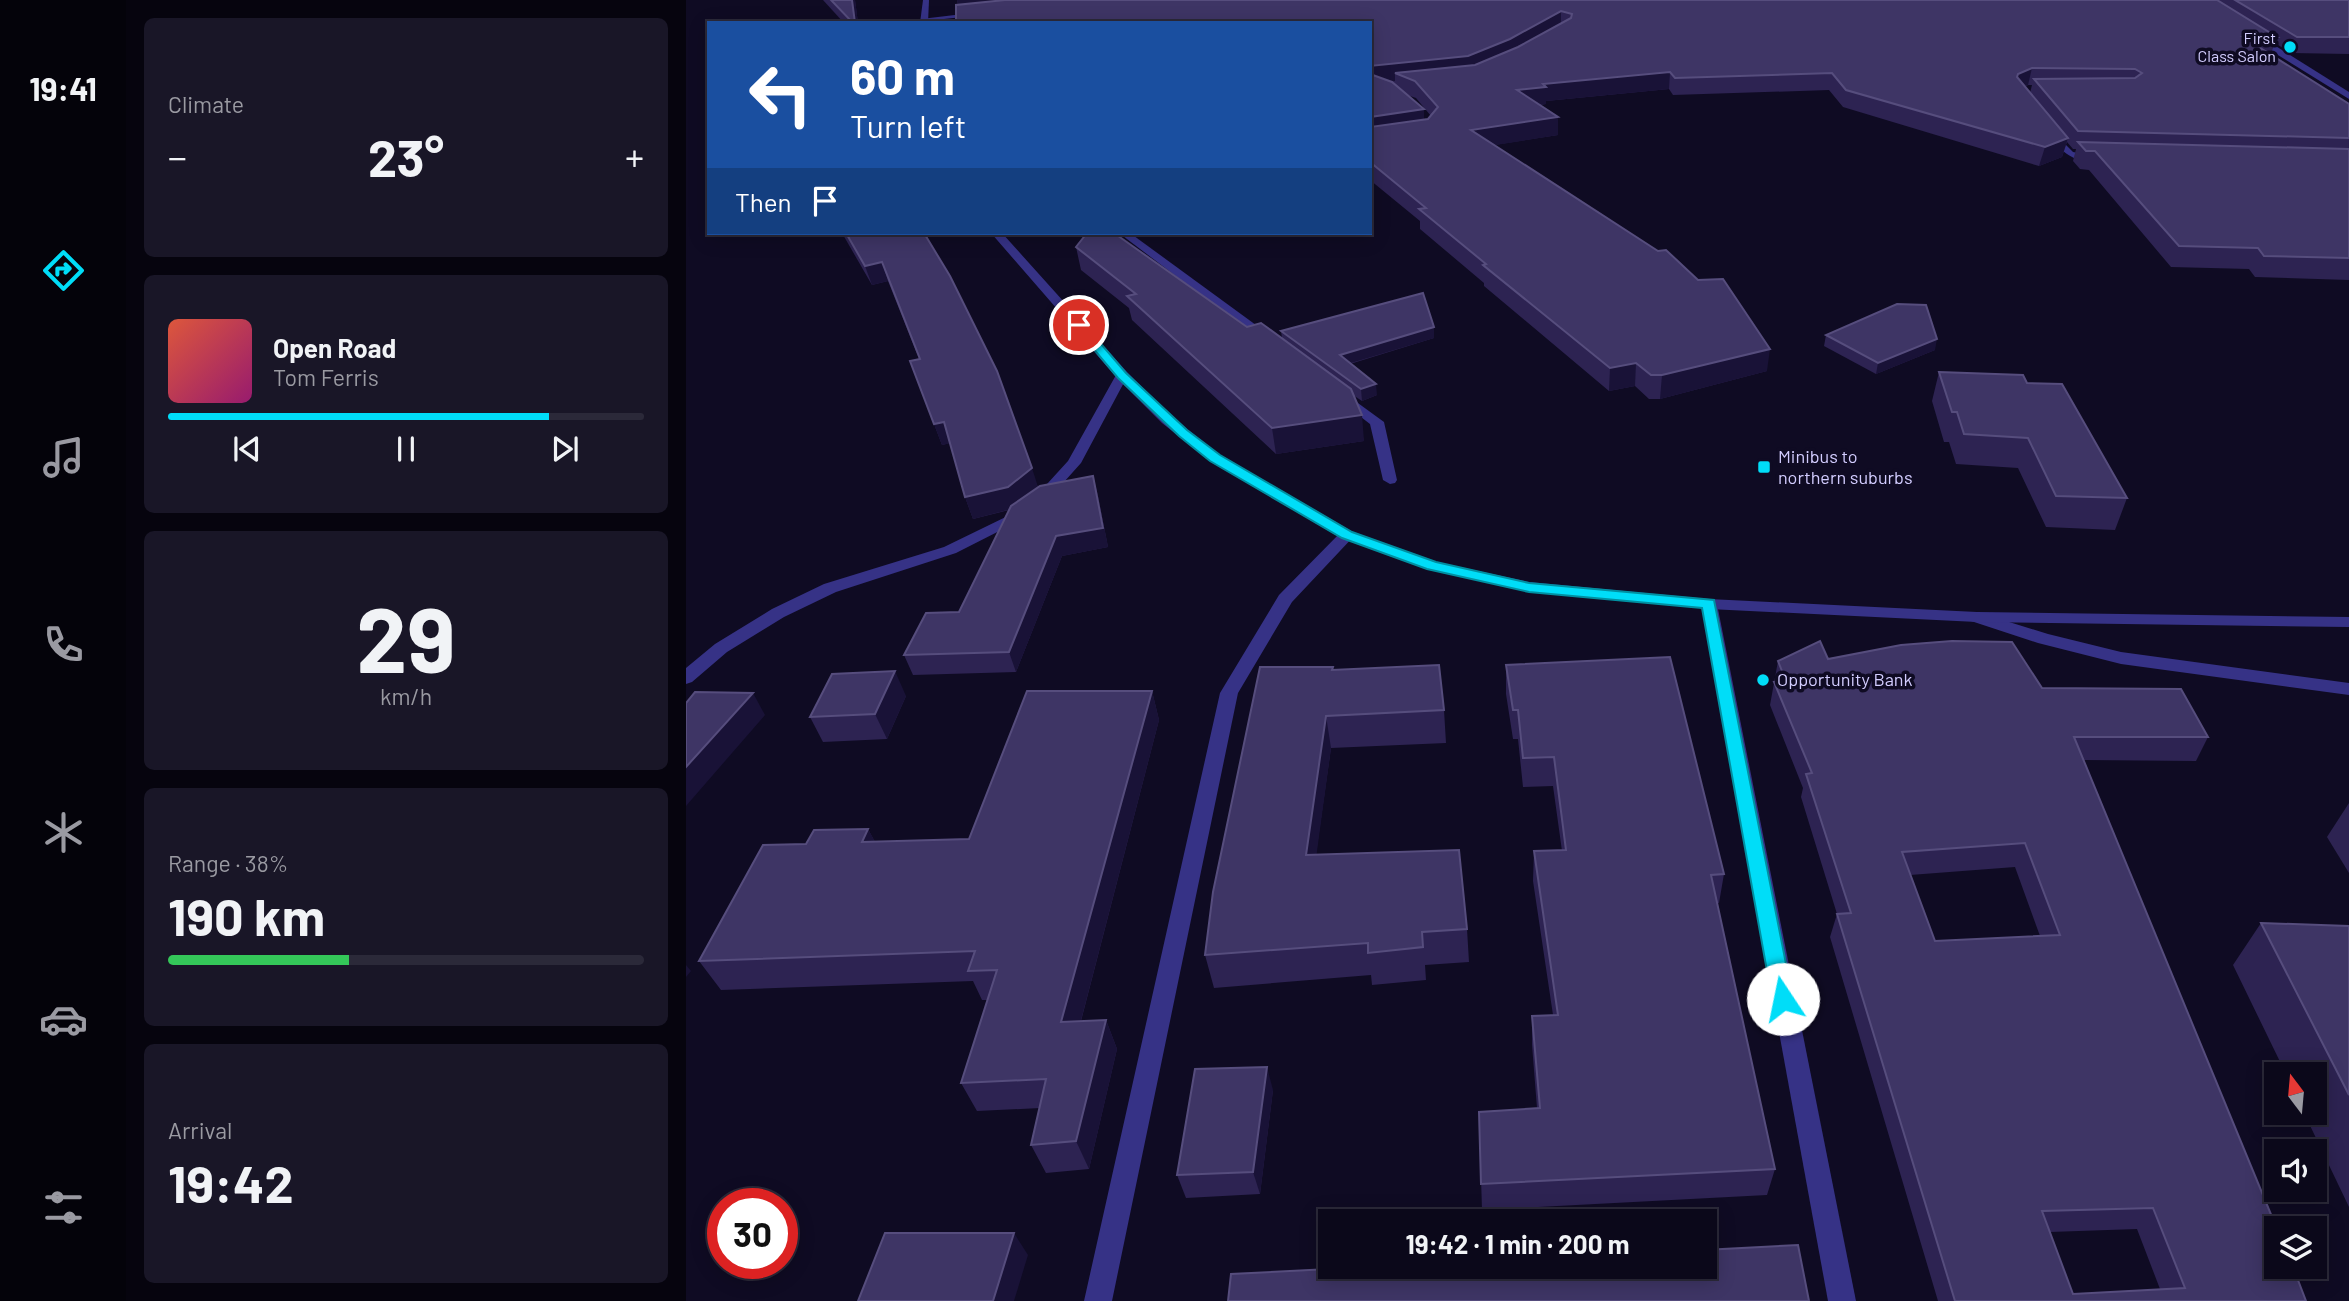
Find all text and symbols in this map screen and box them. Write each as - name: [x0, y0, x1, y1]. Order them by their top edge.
- place label: First Class Salon: [2198, 28, 2276, 65]
- marker: First Class Salon: [2282, 39, 2298, 55]
- text: 60 m: [850, 46, 955, 105]
- icon: left: [735, 49, 826, 140]
- text: 19:41: [29, 69, 97, 107]
- text: Climate: [168, 90, 244, 118]
- text: Turn left: [850, 106, 967, 144]
- text: 23°: [368, 125, 444, 187]
- text: −: [168, 133, 187, 179]
- text: +: [625, 133, 644, 179]
- icon: arrive: [806, 182, 844, 220]
- text: Then: [735, 186, 792, 217]
- icon: directions: [39, 246, 88, 295]
- pin: [1049, 295, 1109, 355]
- icon: arrive: [1060, 306, 1098, 344]
- text: Open Road: [273, 332, 396, 363]
- text: Tom Ferris: [273, 363, 379, 391]
- icon: previous: [228, 430, 266, 468]
- icon: pause: [387, 430, 425, 468]
- icon: next: [546, 430, 584, 468]
- icon: music: [39, 433, 88, 482]
- place label: Minibus to northern suburbs: [1778, 445, 1913, 488]
- marker: Minibus to northern suburbs: [1756, 459, 1772, 475]
- text: 29: [356, 582, 456, 691]
- icon: phone: [39, 620, 88, 669]
- place label: Opportunity Bank: [1777, 668, 1913, 690]
- marker: Opportunity Bank: [1755, 672, 1771, 688]
- text: km/h: [380, 682, 432, 710]
- icon: climate: [39, 808, 88, 857]
- text: Range · 38%: [168, 849, 288, 877]
- text: 190 km: [168, 884, 325, 946]
- position arrow: [1746, 962, 1820, 1036]
- icon: car: [39, 995, 88, 1044]
- north arrow: [2264, 1062, 2328, 1125]
- map controls: [2264, 1062, 2327, 1279]
- text: Arrival: [168, 1116, 232, 1144]
- button: sound: [2264, 1139, 2327, 1202]
- text: 19:42: [168, 1151, 294, 1213]
- icon: filters: [39, 1183, 88, 1232]
- speed limit sign: 30: [707, 1188, 798, 1279]
- button: layers: [2264, 1216, 2327, 1279]
- text: 19:42 · 1 min · 200 m: [1406, 1228, 1629, 1259]

